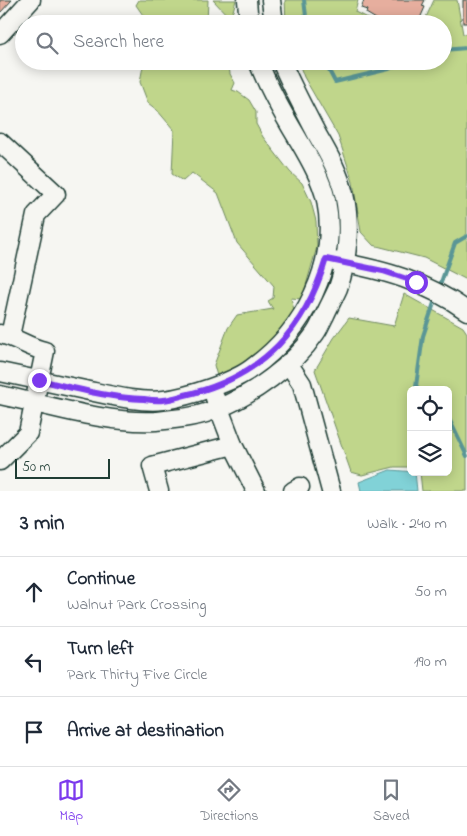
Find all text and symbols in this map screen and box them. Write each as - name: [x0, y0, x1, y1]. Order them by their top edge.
- search box: [15, 15, 452, 70]
- icon: search: [33, 29, 61, 57]
- text: Search here: [73, 29, 164, 56]
- route start: [405, 271, 428, 294]
- route end: [28, 369, 51, 392]
- map controls: [407, 386, 452, 476]
- button: locate: [407, 386, 452, 431]
- button: layers: [407, 431, 452, 476]
- scale bar: [15, 456, 110, 479]
- text: 50 m: [22, 457, 50, 478]
- text: 3 min: [20, 509, 64, 539]
- text: Walk · 240 m: [367, 512, 447, 536]
- text: Continue: [67, 566, 135, 593]
- icon: ahead: [20, 578, 48, 606]
- text: 50 m: [415, 580, 447, 604]
- text: Walnut Park Crossing: [67, 593, 206, 617]
- text: Turn left: [67, 636, 134, 663]
- icon: left: [20, 648, 48, 676]
- text: 190 m: [414, 650, 447, 674]
- text: Park Thirty Five Circle: [67, 663, 207, 687]
- icon: arrive: [20, 718, 48, 746]
- text: Arrive at destination: [67, 718, 224, 745]
- tab: Map: [57, 776, 85, 827]
- tab: Directions: [200, 776, 258, 827]
- tab: Saved: [373, 776, 410, 827]

